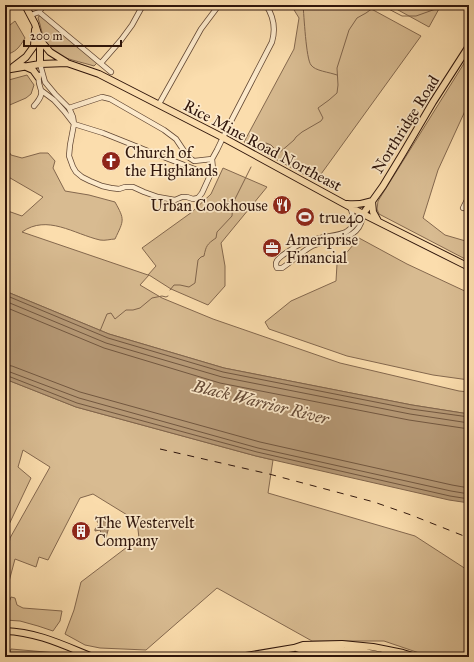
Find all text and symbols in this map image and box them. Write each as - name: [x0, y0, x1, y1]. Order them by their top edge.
- scale bar: [24, 22, 121, 48]
- text: 200 m: [30, 29, 63, 43]
- street label: Northridge Road: [368, 72, 444, 177]
- street label: Rice Mine Road Northeast: [180, 96, 345, 195]
- place label: Church of the Highlands: [125, 143, 218, 181]
- church icon: Church of the Highlands: [100, 150, 122, 172]
- restaurant icon: Urban Cookhouse: [271, 194, 293, 216]
- place label: Urban Cookhouse: [150, 196, 268, 215]
- sports icon: true40: [294, 206, 316, 228]
- place label: true40: [319, 208, 364, 227]
- place label: Ameriprise Financial: [285, 230, 358, 267]
- office icon: Ameriprise Financial: [261, 237, 283, 259]
- water label: Black Warrior River: [190, 375, 332, 430]
- place label: The Westervelt Company: [95, 513, 195, 550]
- building icon: The Westervelt Company: [70, 520, 92, 542]

